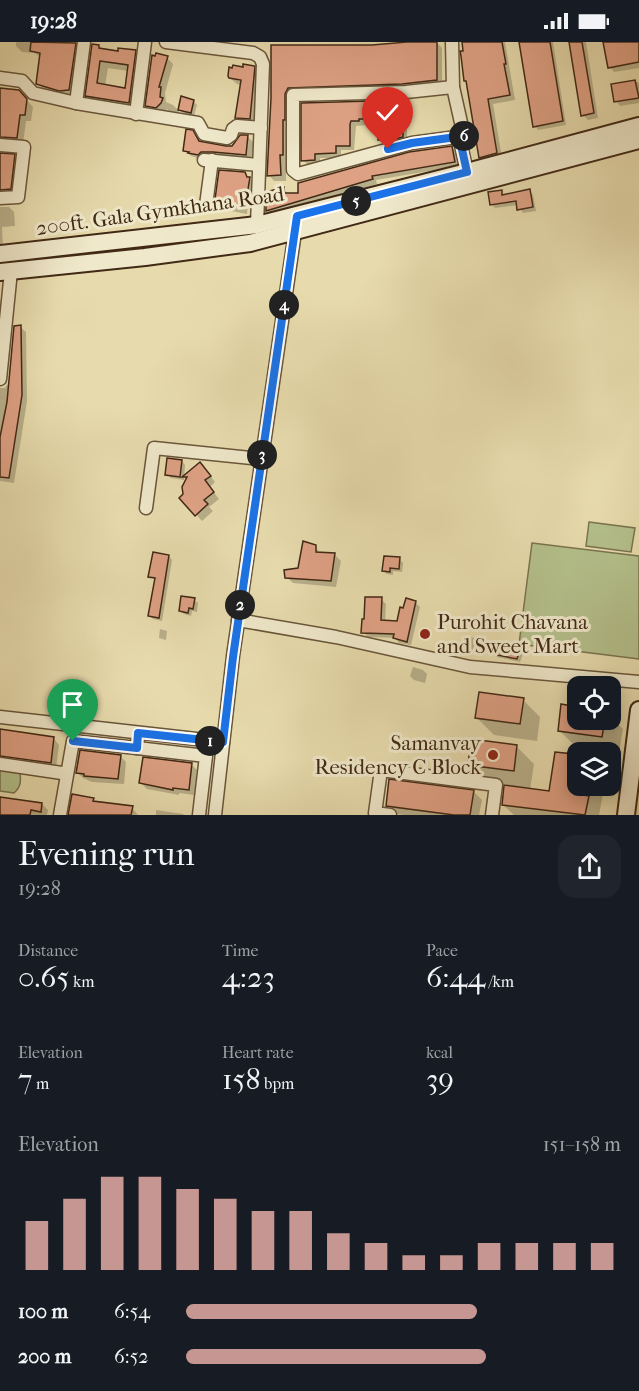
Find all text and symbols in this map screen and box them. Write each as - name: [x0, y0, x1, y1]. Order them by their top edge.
- text: 19:28: [30, 8, 77, 34]
- pin: [362, 87, 413, 149]
- icon: check: [371, 96, 404, 129]
- pin: 6: [449, 121, 479, 151]
- text: 6: [460, 126, 468, 145]
- street label: 200ft. Gala Gymkhana Road: [34, 182, 286, 240]
- pin: 5: [341, 186, 371, 216]
- text: 5: [353, 191, 359, 210]
- pin: 4: [269, 290, 299, 320]
- text: 4: [279, 295, 289, 314]
- pin: 3: [247, 440, 277, 470]
- text: 3: [259, 445, 265, 464]
- pin: 2: [225, 590, 255, 620]
- text: 2: [236, 595, 244, 614]
- place label: Purohit Chavana and Sweet Mart: [437, 610, 588, 658]
- marker: Purohit Chavana and Sweet Mart: [418, 627, 432, 641]
- map controls: [567, 676, 621, 796]
- button: locate: [567, 676, 621, 730]
- pin: [47, 679, 98, 741]
- icon: arrive: [56, 688, 89, 721]
- pin: 1: [195, 726, 225, 756]
- text: 1: [207, 731, 213, 750]
- place label: Samanvay Residency C Block: [314, 731, 482, 779]
- button: layers: [567, 742, 621, 796]
- marker: Samanvay Residency C Block: [486, 748, 500, 762]
- text: Evening run: [18, 835, 195, 874]
- button: share: [558, 835, 621, 898]
- text: 19:28: [18, 877, 61, 900]
- text: Distance: [18, 941, 78, 960]
- text: Time: [222, 941, 258, 960]
- text: Pace: [426, 941, 458, 960]
- text: 0.65: [18, 960, 70, 995]
- text: 4:23: [222, 960, 275, 995]
- text: 6:44: [426, 960, 485, 995]
- text: km: [70, 972, 95, 991]
- text: /km: [485, 972, 514, 991]
- text: Elevation: [18, 1043, 83, 1062]
- text: Heart rate: [222, 1043, 294, 1062]
- text: kcal: [426, 1043, 453, 1062]
- text: 7: [18, 1062, 32, 1097]
- text: 158: [222, 1062, 261, 1097]
- text: 39: [426, 1062, 454, 1097]
- text: m: [32, 1074, 49, 1093]
- text: bpm: [261, 1074, 294, 1093]
- text: Elevation: [18, 1133, 99, 1156]
- text: 151–158 m: [543, 1133, 621, 1156]
- text: 100 m: [18, 1300, 68, 1323]
- text: 6:54: [114, 1300, 150, 1323]
- text: 200 m: [18, 1345, 71, 1368]
- text: 6:52: [114, 1345, 149, 1368]

